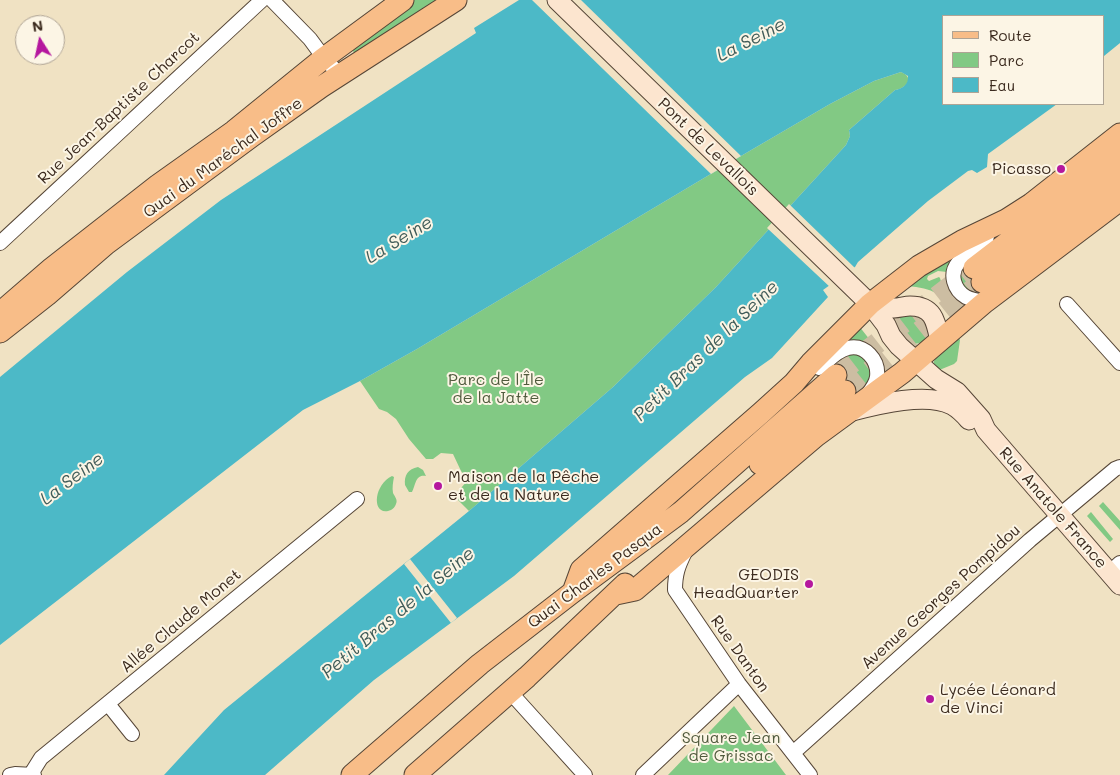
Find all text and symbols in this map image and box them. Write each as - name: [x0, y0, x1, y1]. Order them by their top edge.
- water label: La Seine: [713, 14, 789, 66]
- north arrow: [15, 15, 65, 65]
- text: N: [31, 15, 44, 36]
- legend: [942, 15, 1105, 105]
- text: Route: [989, 25, 1032, 45]
- street label: Rue Jean-Baptiste Charcot: [34, 28, 204, 188]
- text: Parc: [989, 50, 1024, 70]
- text: Eau: [989, 75, 1015, 95]
- street label: Quai du Maréchal Joffre: [140, 94, 306, 222]
- street label: Pont de Levallois: [654, 94, 762, 200]
- place label: Picasso: [992, 159, 1051, 179]
- marker: Picasso: [1055, 163, 1067, 175]
- water label: La Seine: [362, 212, 436, 268]
- water label: Petit Bras de la Seine: [629, 276, 783, 426]
- park label: Parc de l'Île de la Jatte: [448, 370, 544, 408]
- street label: Rue Anatole France: [995, 443, 1111, 573]
- water label: La Seine: [36, 448, 108, 510]
- place label: Maison de la Pêche et de la Nature: [448, 467, 599, 505]
- marker: Maison de la Pêche et de la Nature: [432, 480, 444, 492]
- street label: Quai Charles Pasqua: [524, 519, 666, 633]
- street label: Avenue Georges Pompidou: [858, 521, 1024, 673]
- water label: Petit Bras de la Seine: [317, 543, 479, 683]
- street label: Allée Claude Monet: [117, 565, 245, 677]
- place label: GEODIS HeadQuarter: [693, 565, 799, 603]
- marker: GEODIS HeadQuarter: [803, 578, 815, 590]
- street label: Rue Danton: [707, 612, 773, 696]
- place label: Lycée Léonard de Vinci: [940, 680, 1056, 718]
- marker: Lycée Léonard de Vinci: [924, 693, 936, 705]
- park label: Square Jean de Grissac: [682, 728, 780, 766]

